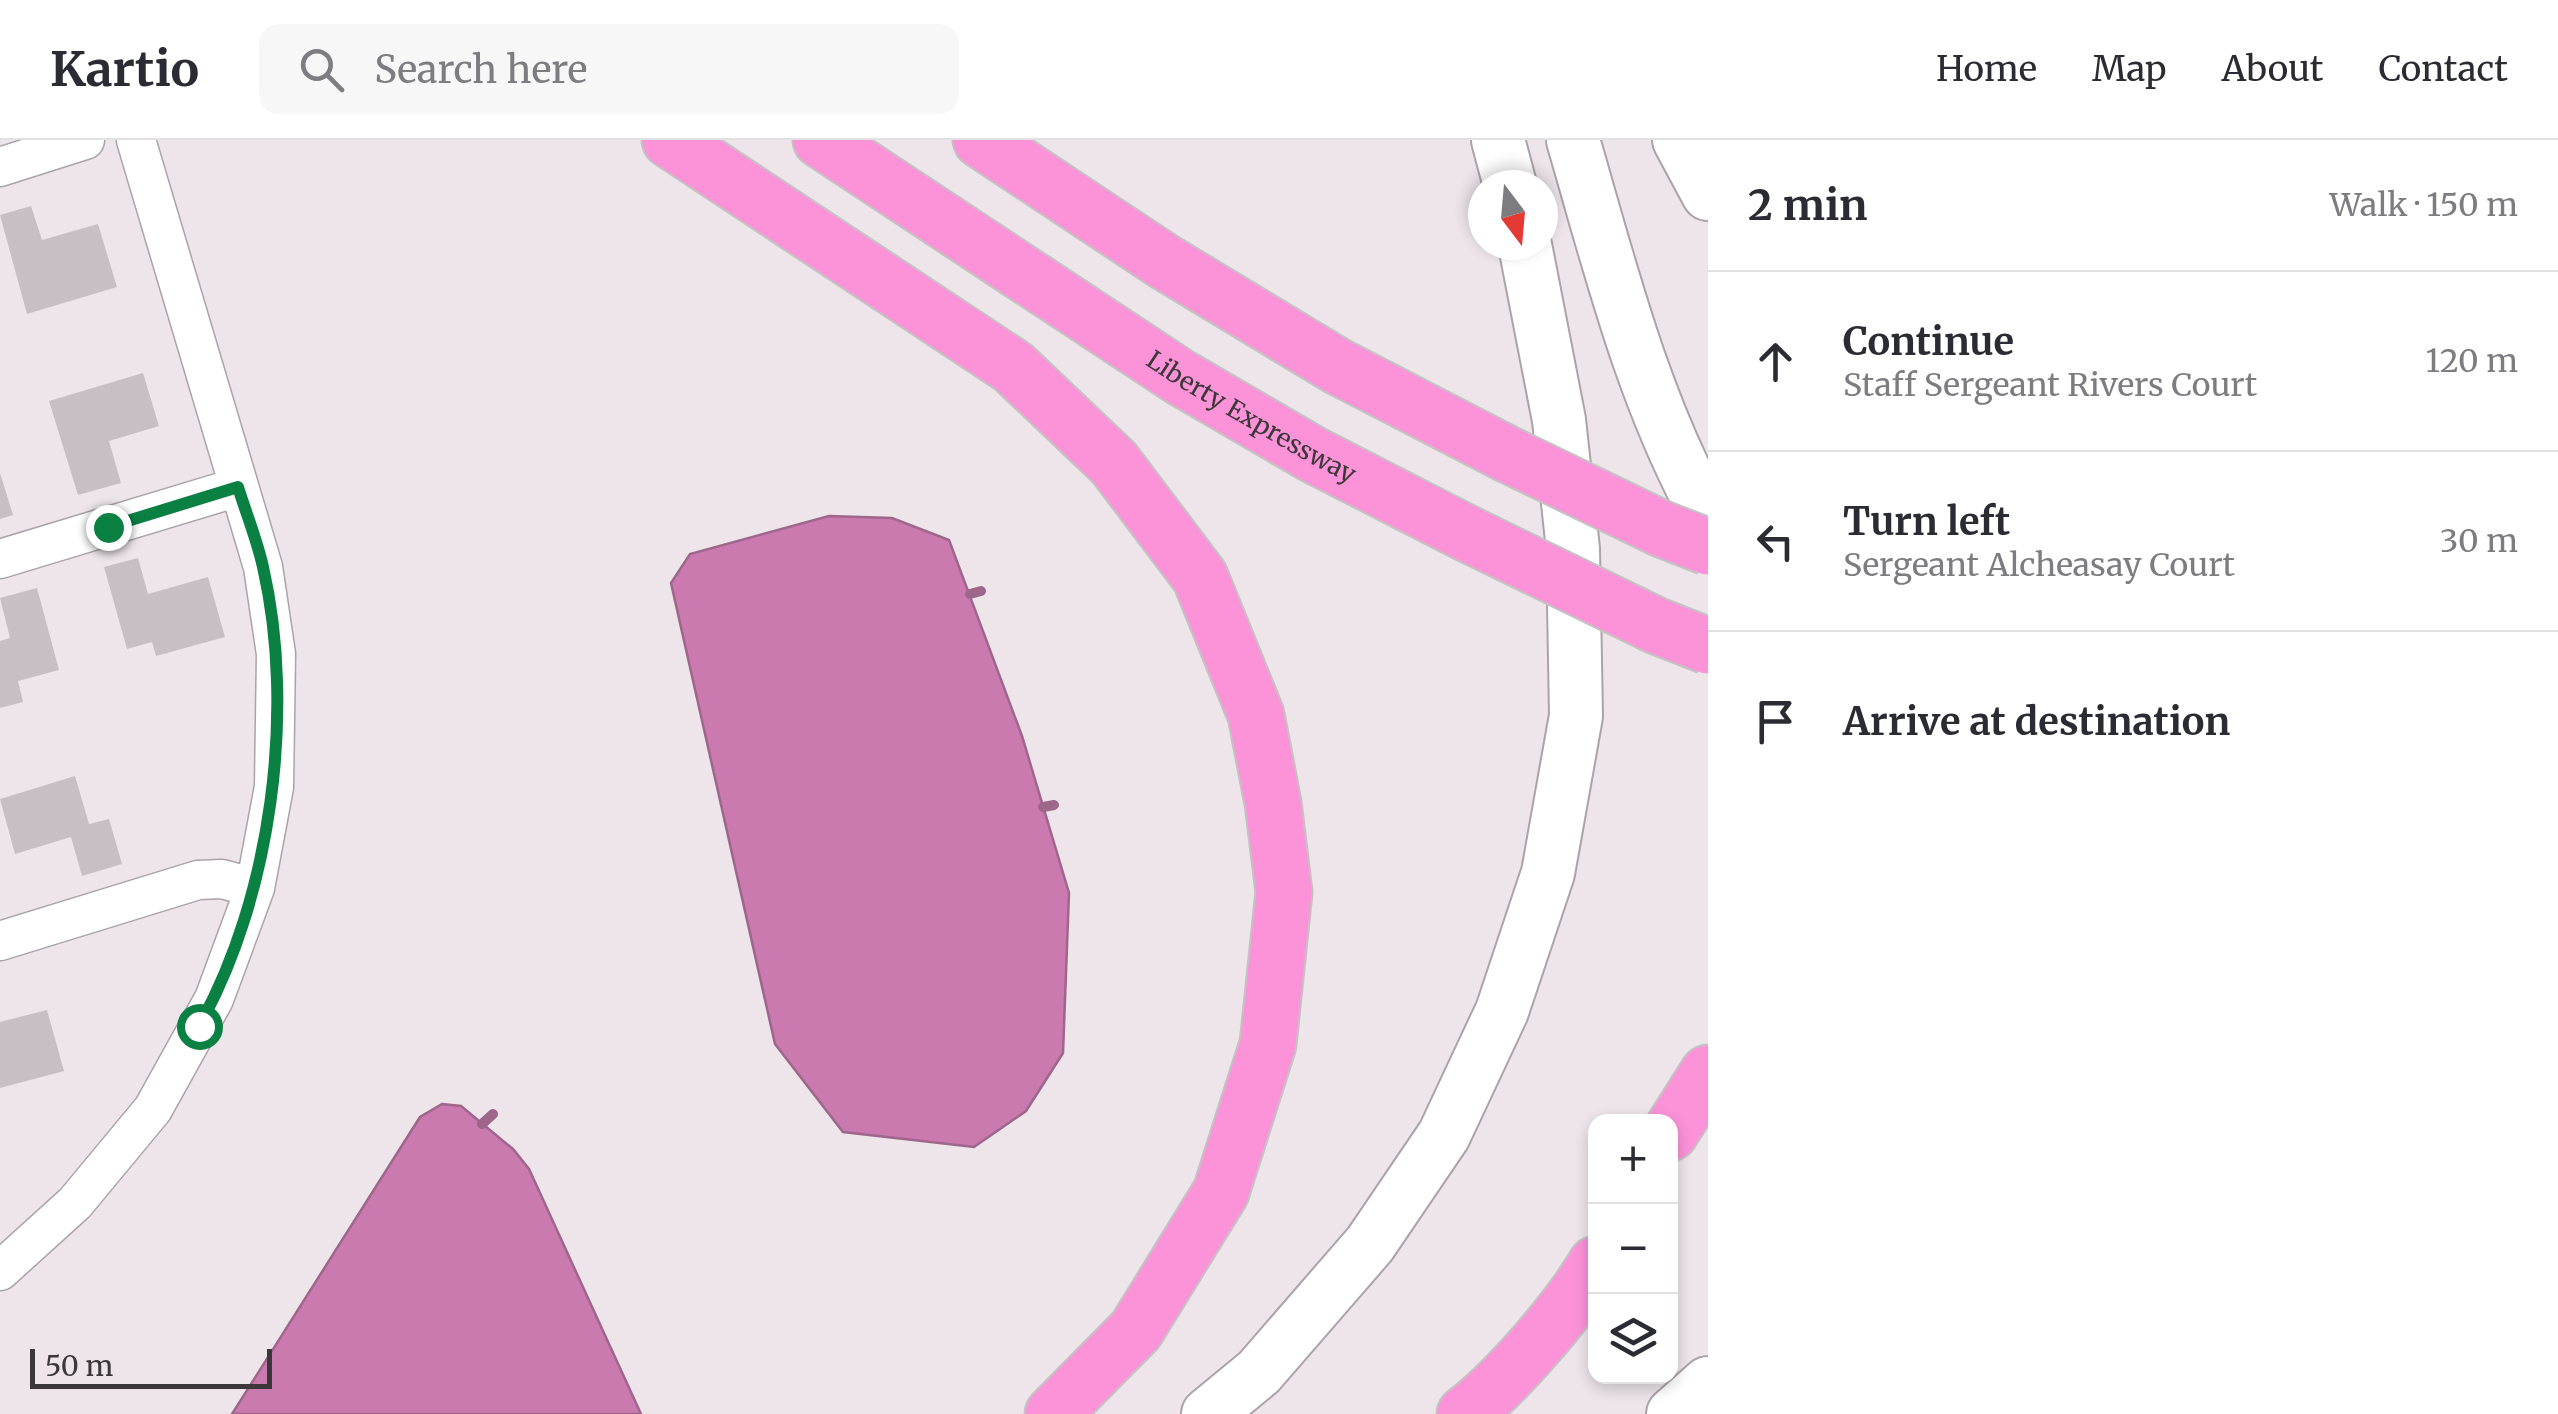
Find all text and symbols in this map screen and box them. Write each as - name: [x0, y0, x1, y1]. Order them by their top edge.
- search box: [259, 24, 959, 114]
- text: Kartio: [50, 39, 199, 99]
- icon: search: [294, 42, 349, 97]
- text: Search here: [374, 46, 587, 93]
- text: Home: [1936, 47, 2037, 91]
- text: Map: [2092, 47, 2167, 91]
- text: About: [2222, 47, 2323, 91]
- text: Contact: [2378, 47, 2508, 91]
- north arrow: [1468, 170, 1558, 260]
- text: 2 min: [1748, 179, 1868, 231]
- text: Walk · 150 m: [2329, 185, 2518, 225]
- text: Continue: [1843, 318, 2014, 365]
- icon: ahead: [1748, 334, 1803, 389]
- text: 120 m: [2426, 341, 2518, 381]
- street label: Liberty Expressway: [1141, 343, 1362, 490]
- text: Staff Sergeant Rivers Court: [1843, 365, 2257, 405]
- text: Turn left: [1843, 498, 2010, 545]
- route end: [86, 505, 132, 551]
- icon: left: [1748, 514, 1803, 569]
- text: 30 m: [2440, 521, 2518, 561]
- text: Sergeant Alcheasay Court: [1843, 545, 2235, 585]
- icon: arrive: [1748, 694, 1803, 749]
- text: Arrive at destination: [1843, 698, 2230, 745]
- route start: [177, 1004, 223, 1050]
- map controls: [1588, 1114, 1678, 1384]
- button: +: [1588, 1114, 1678, 1204]
- button: −: [1588, 1204, 1678, 1294]
- button: layers: [1588, 1294, 1678, 1384]
- scale bar: [30, 1344, 272, 1388]
- text: 50 m: [45, 1348, 113, 1384]

